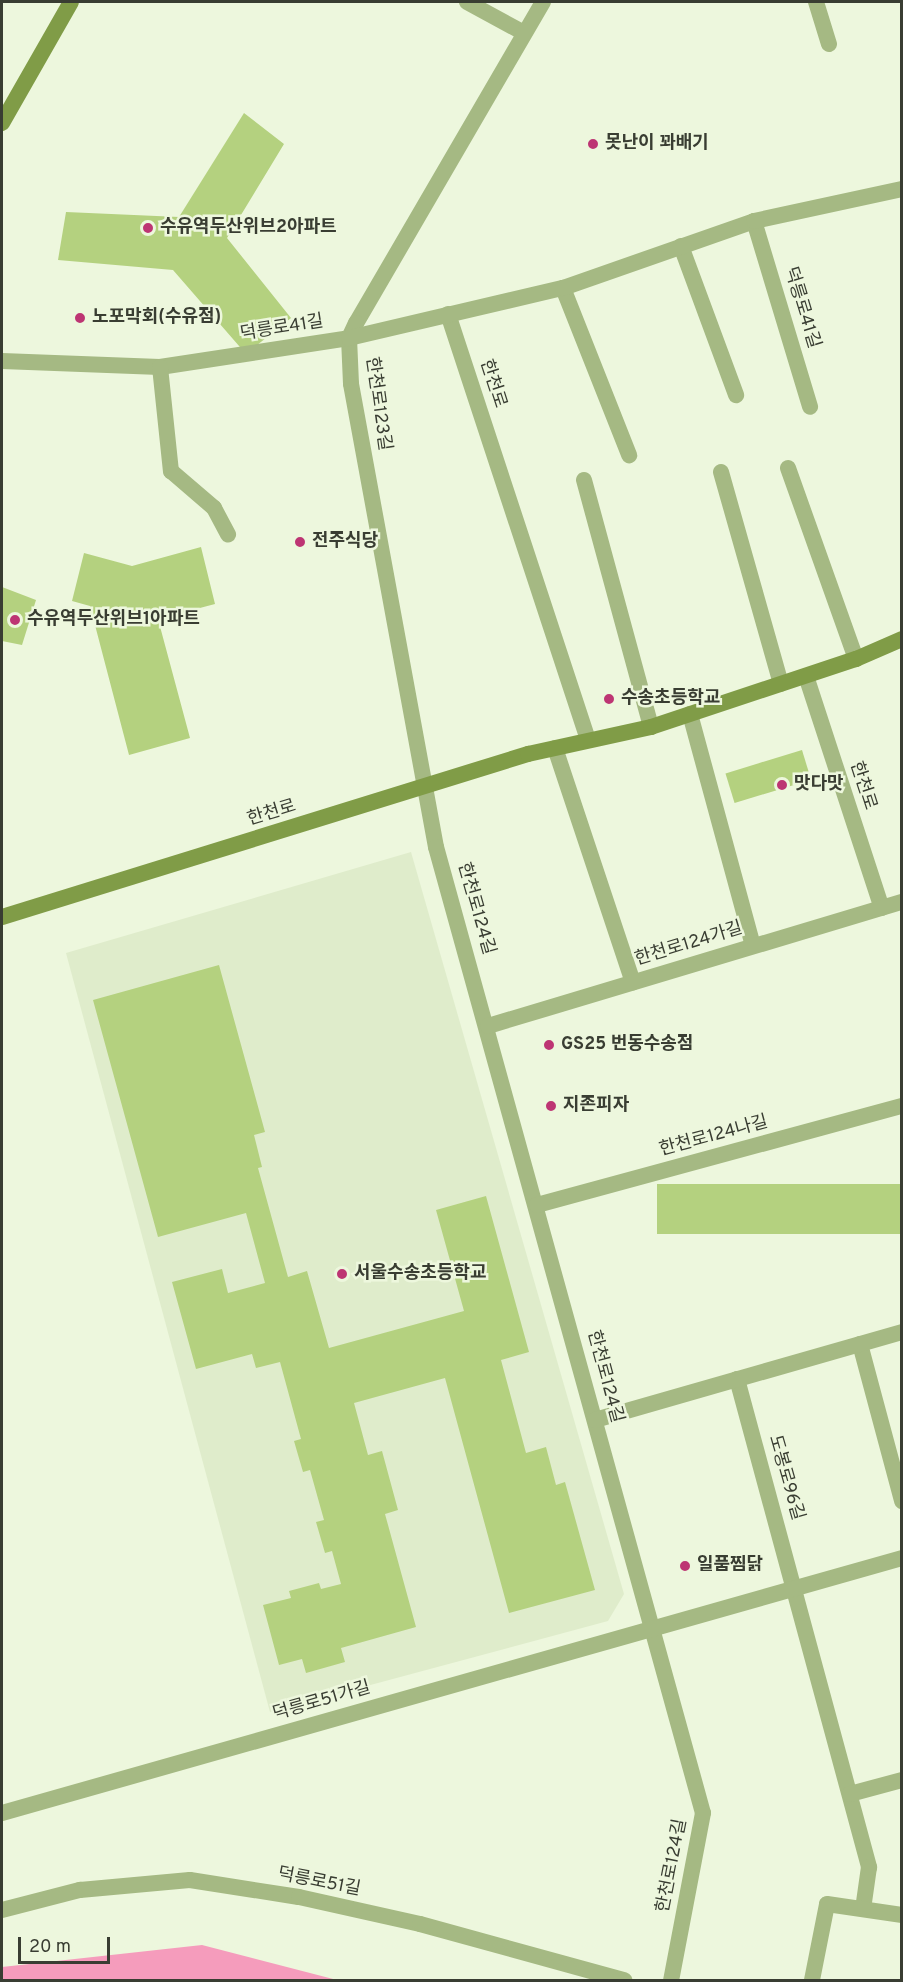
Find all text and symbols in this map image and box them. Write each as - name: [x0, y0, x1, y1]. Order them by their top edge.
- place label: 못난이 꽈배기: [605, 133, 709, 155]
- marker: 못난이 꽈배기: [586, 137, 600, 151]
- place label: 수유역두산위브2아파트: [160, 217, 337, 239]
- marker: 수유역두산위브2아파트: [141, 221, 155, 235]
- street label: 덕릉로41길: [778, 265, 824, 351]
- place label: 노포막회(수유점): [92, 307, 221, 329]
- marker: 노포막회(수유점): [73, 311, 87, 325]
- street label: 덕릉로41길: [239, 312, 325, 346]
- street label: 한천로123길: [360, 356, 394, 452]
- street label: 한천로: [474, 357, 510, 411]
- place label: 전주식당: [312, 531, 378, 553]
- marker: 전주식당: [293, 535, 307, 549]
- place label: 수유역두산위브1아파트: [27, 609, 200, 631]
- marker: 수유역두산위브1아파트: [8, 613, 22, 627]
- place label: 수송초등학교: [621, 688, 720, 710]
- marker: 수송초등학교: [602, 692, 616, 706]
- street label: 한천로: [844, 759, 880, 813]
- place label: 맛다맛: [794, 774, 844, 796]
- marker: 맛다맛: [775, 778, 789, 792]
- street label: 한천로: [245, 796, 299, 832]
- street label: 한천로124길: [452, 860, 498, 958]
- street label: 한천로124가길: [633, 918, 745, 972]
- place label: GS25 번동수송점: [561, 1034, 693, 1056]
- marker: GS25 번동수송점: [542, 1038, 556, 1052]
- place label: 지존피자: [563, 1095, 629, 1117]
- marker: 지존피자: [544, 1099, 558, 1113]
- street label: 한천로124나길: [657, 1112, 771, 1162]
- place label: 서울수송초등학교: [354, 1263, 486, 1285]
- marker: 서울수송초등학교: [335, 1267, 349, 1281]
- street label: 한천로124길: [581, 1328, 627, 1426]
- street label: 도봉로96길: [763, 1433, 807, 1523]
- place label: 일품찜닭: [697, 1555, 763, 1577]
- marker: 일품찜닭: [678, 1559, 692, 1573]
- street label: 덕릉로51가길: [271, 1678, 373, 1726]
- street label: 한천로124길: [653, 1817, 693, 1915]
- street label: 덕릉로51길: [276, 1864, 362, 1902]
- scale bar: [21, 1925, 112, 1963]
- text: 20 m: [29, 1936, 71, 1959]

